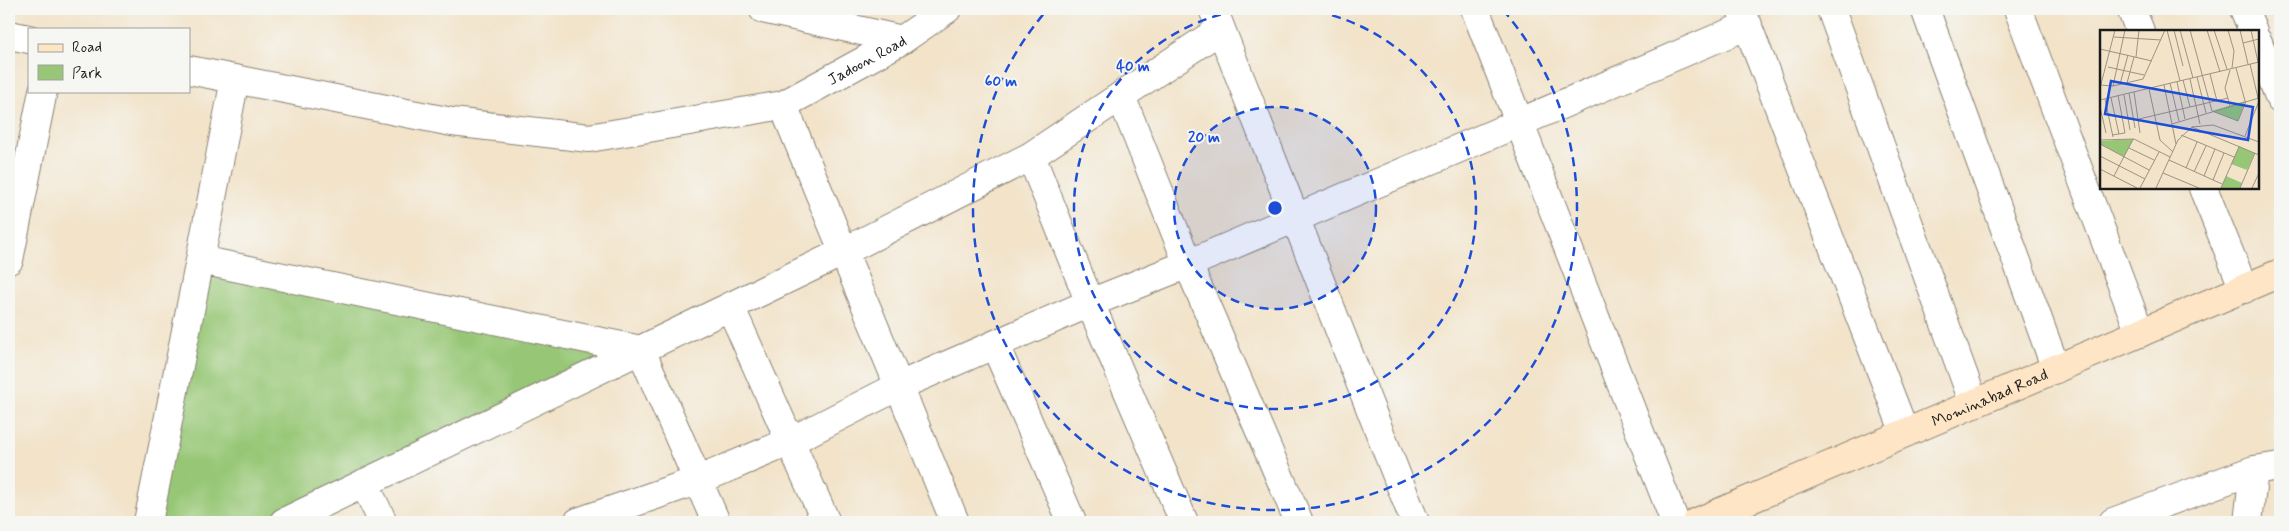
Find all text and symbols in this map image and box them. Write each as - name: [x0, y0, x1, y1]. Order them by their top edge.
- legend: [28, 28, 190, 92]
- inset map: [2100, 30, 2259, 189]
- street label: Jadoon Road: [824, 31, 910, 91]
- text: Road: [72, 38, 102, 58]
- text: 40 m: [1116, 57, 1150, 77]
- text: Park: [72, 64, 102, 84]
- text: 60 m: [985, 72, 1017, 92]
- text: 20 m: [1188, 128, 1220, 148]
- centre of rings: [1266, 199, 1284, 217]
- street label: Mominabad Road: [1929, 364, 2051, 433]

